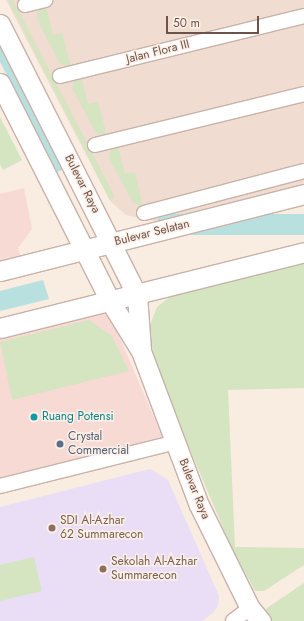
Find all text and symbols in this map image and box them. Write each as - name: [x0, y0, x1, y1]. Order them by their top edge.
- scale bar: [168, 8, 261, 34]
- text: 50 m: [173, 14, 200, 32]
- street label: Jalan Flora III: [125, 37, 191, 67]
- street label: Bulevar Raya: [61, 152, 103, 216]
- street label: Bulevar Selatan: [113, 217, 191, 249]
- place label: Ruang Potensi: [42, 410, 114, 424]
- marker: Ruang Potensi: [29, 412, 39, 422]
- place label: Crystal Commercial: [68, 430, 129, 458]
- marker: Crystal Commercial: [55, 439, 65, 449]
- street label: Bulevar Raya: [175, 457, 213, 521]
- place label: SDI Al-Azhar 62 Summarecon: [60, 514, 143, 542]
- marker: SDI Al-Azhar 62 Summarecon: [47, 523, 57, 533]
- place label: Sekolah Al-Azhar Summarecon: [111, 555, 197, 583]
- marker: Sekolah Al-Azhar Summarecon: [98, 564, 108, 574]

